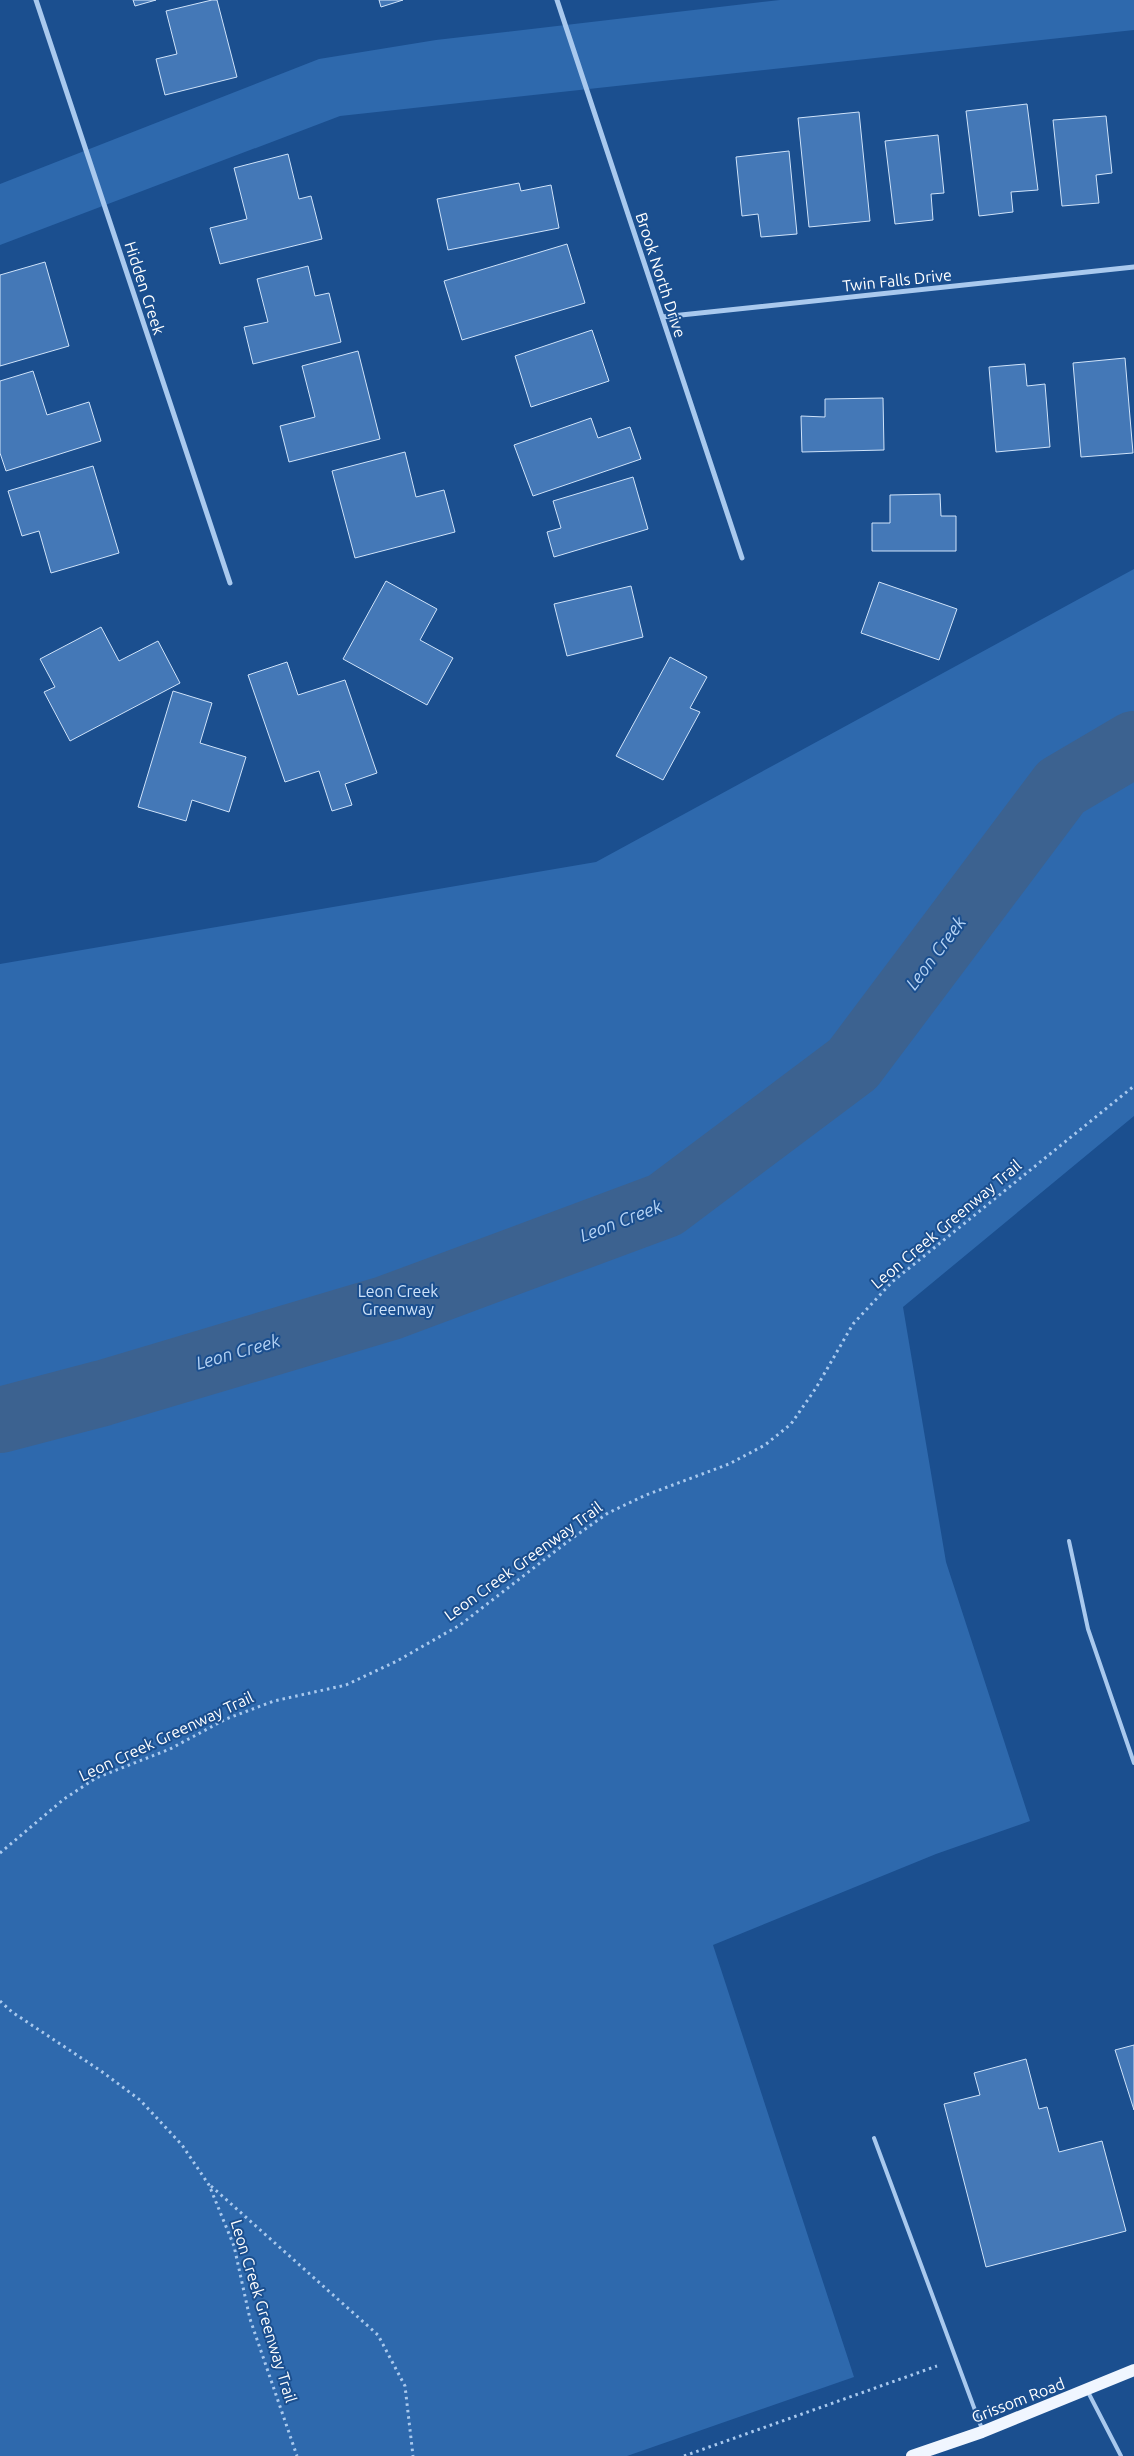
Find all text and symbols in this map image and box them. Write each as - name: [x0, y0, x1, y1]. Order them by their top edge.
- street label: Brook North Drive: [632, 210, 690, 340]
- street label: Hidden Creek: [121, 239, 169, 337]
- street label: Twin Falls Drive: [841, 265, 953, 295]
- water label: Leon Creek: [901, 911, 970, 993]
- street label: Leon Creek Greenway Trail: [867, 1156, 1025, 1292]
- water label: Leon Creek: [577, 1195, 665, 1245]
- park label: Leon Creek Greenway: [358, 1282, 438, 1318]
- water label: Leon Creek: [193, 1329, 283, 1373]
- street label: Leon Creek Greenway Trail: [441, 1498, 605, 1624]
- street label: Leon Creek Greenway Trail: [76, 1688, 256, 1784]
- street label: Leon Creek Greenway Trail: [228, 2217, 300, 2405]
- street label: Grissom Road: [969, 2374, 1067, 2426]

